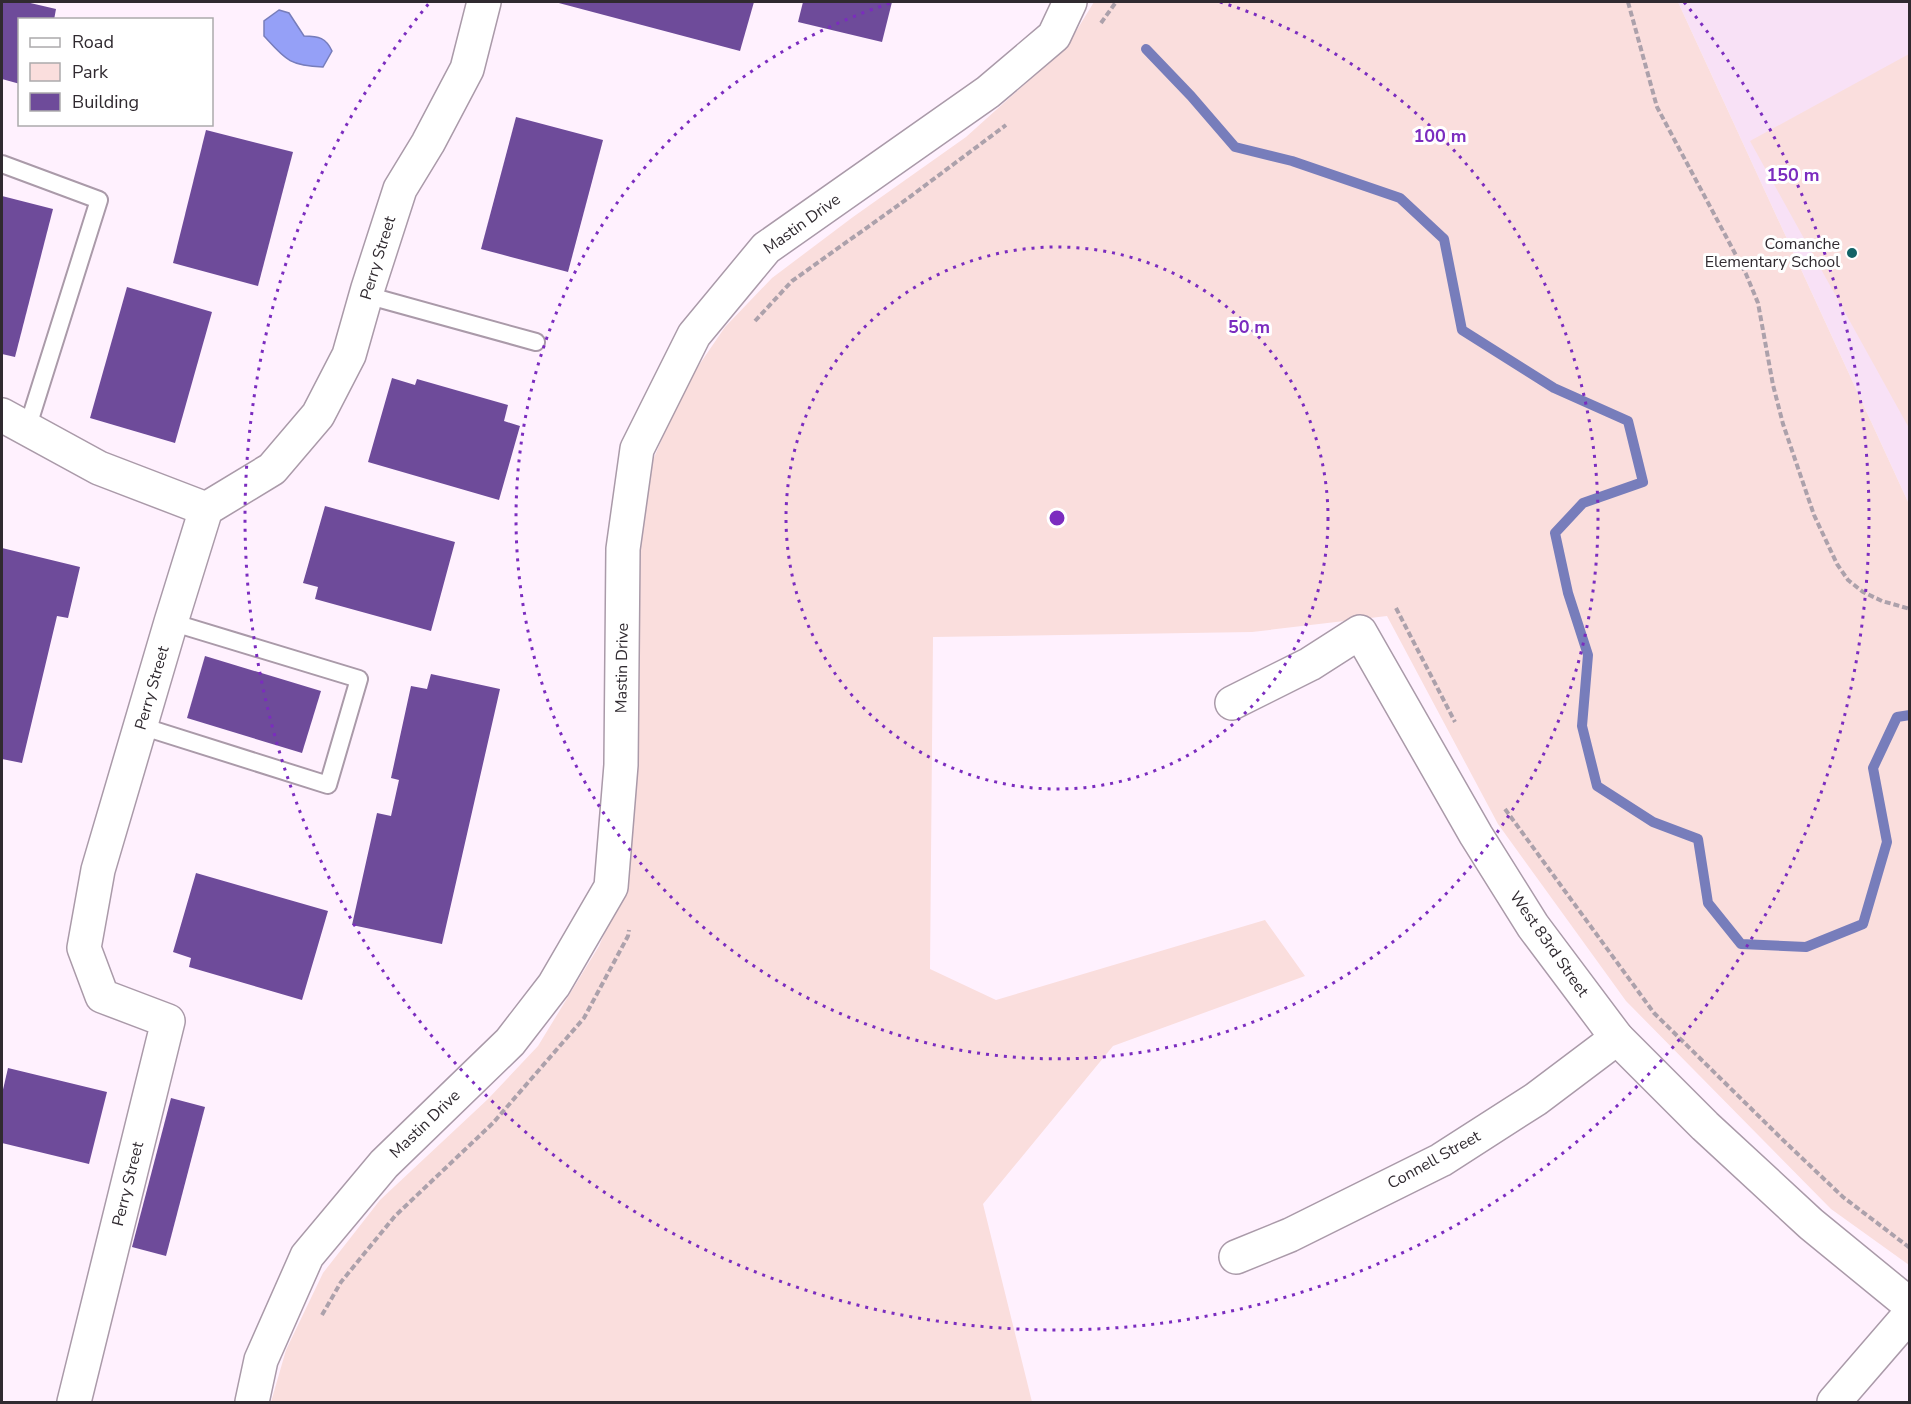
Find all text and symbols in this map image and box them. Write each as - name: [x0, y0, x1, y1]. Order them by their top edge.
- legend: [18, 18, 213, 126]
- text: Road: [72, 30, 114, 54]
- text: Park: [72, 60, 109, 84]
- text: Building: [72, 90, 139, 114]
- text: 100 m: [1413, 124, 1467, 148]
- text: 150 m: [1766, 163, 1820, 187]
- street label: Mastin Drive: [759, 189, 845, 259]
- street label: Perry Street: [355, 213, 401, 302]
- place label: Comanche Elementary School: [1705, 233, 1840, 273]
- marker: Comanche Elementary School: [1845, 246, 1859, 260]
- text: 50 m: [1228, 315, 1270, 339]
- centre of rings: [1047, 508, 1067, 528]
- street label: Mastin Drive: [610, 623, 634, 713]
- street label: Perry Street: [130, 643, 175, 732]
- street label: West 83rd Street: [1504, 887, 1594, 1002]
- street label: Mastin Drive: [385, 1085, 465, 1163]
- street label: Connell Street: [1384, 1125, 1485, 1195]
- street label: Perry Street: [107, 1139, 149, 1228]

